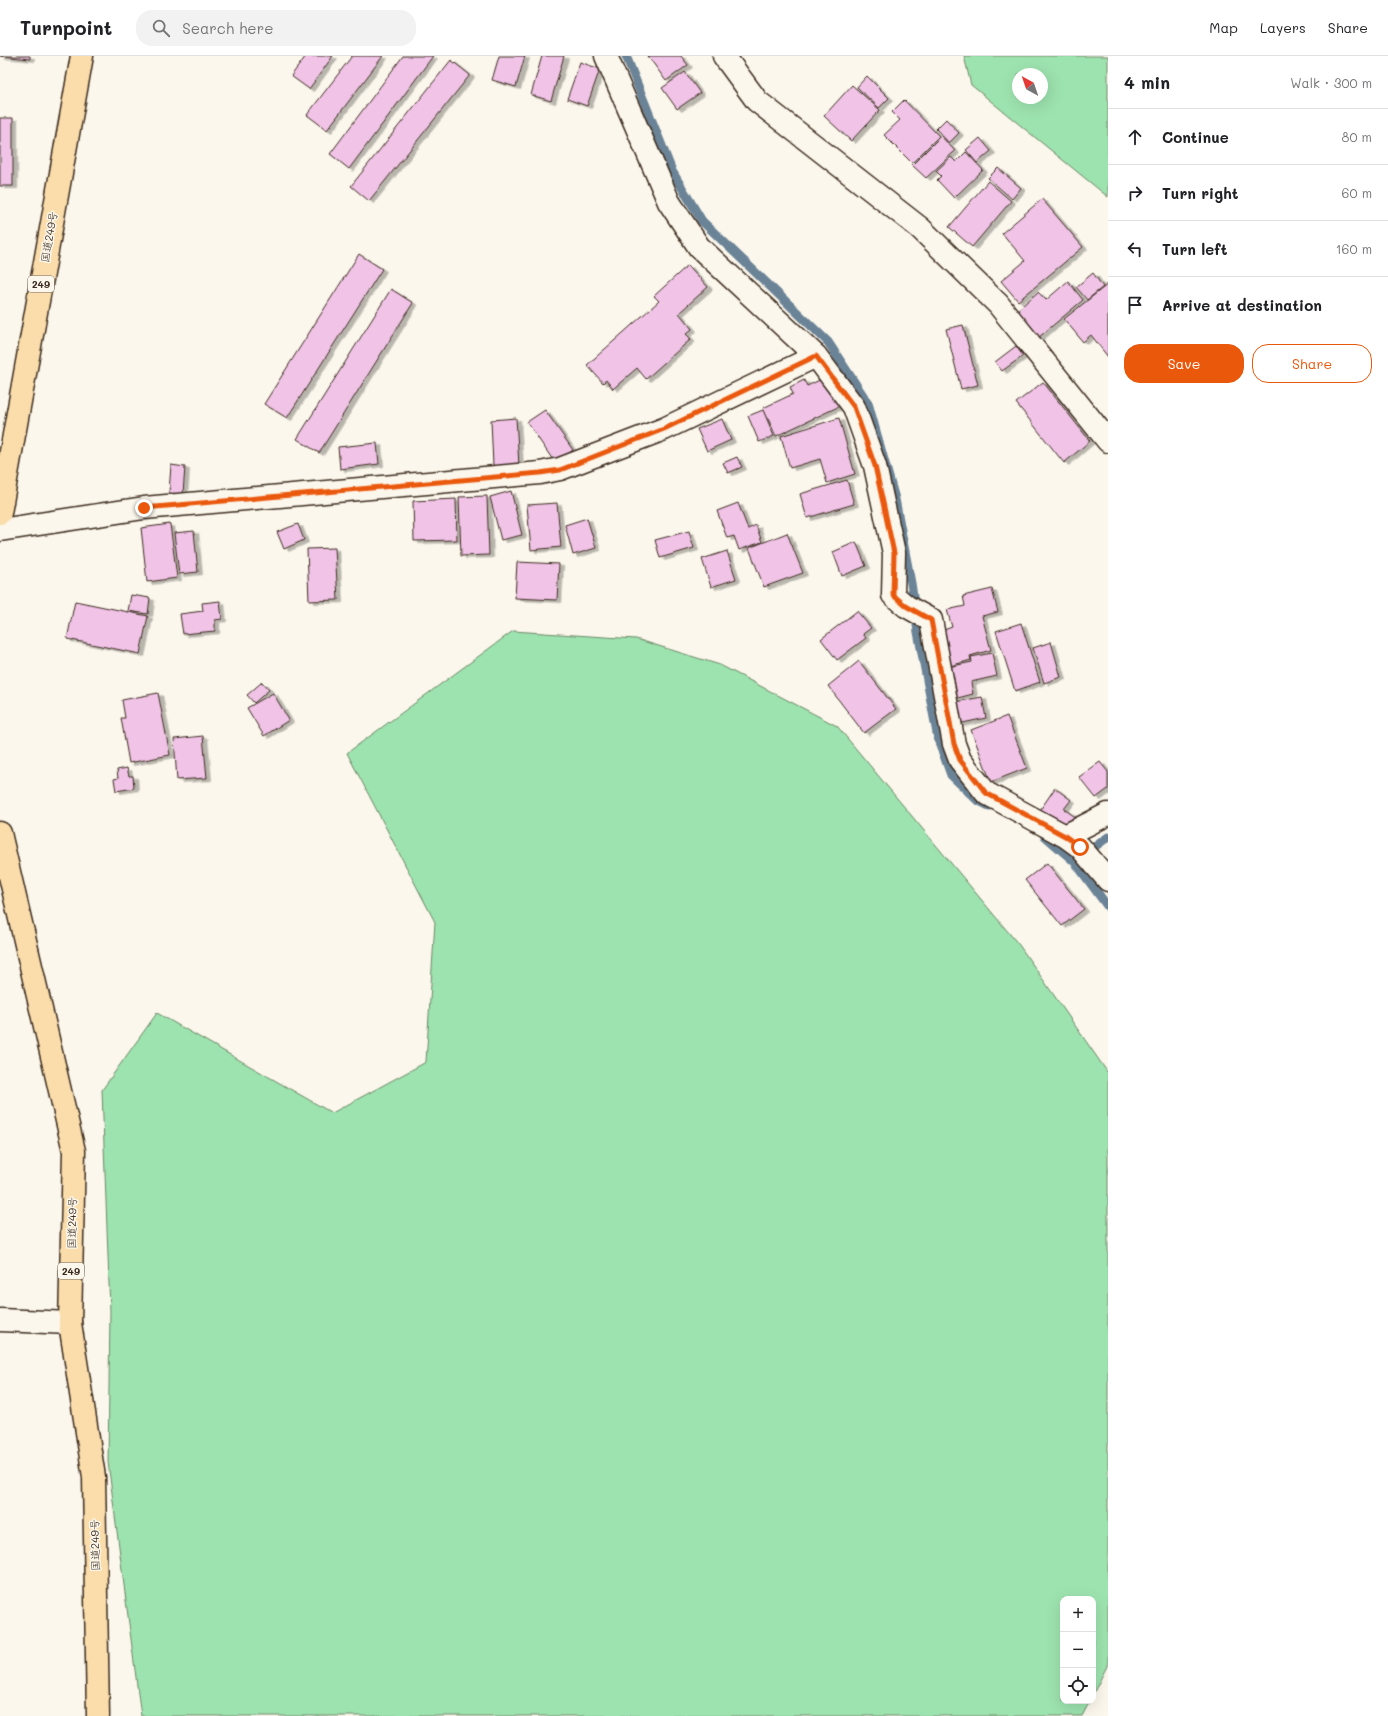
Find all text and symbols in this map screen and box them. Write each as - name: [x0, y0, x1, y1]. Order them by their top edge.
- search box: [136, 10, 416, 46]
- text: Turnpoint: [20, 15, 112, 40]
- icon: search: [150, 17, 172, 39]
- text: Search here: [182, 18, 273, 38]
- text: Map: [1209, 18, 1238, 37]
- text: Layers: [1260, 18, 1306, 37]
- text: Share: [1328, 18, 1368, 37]
- north arrow: [1012, 68, 1048, 104]
- text: 4 min: [1124, 71, 1170, 93]
- text: Walk · 300 m: [1290, 74, 1372, 91]
- icon: ahead: [1124, 126, 1146, 148]
- text: Continue: [1162, 127, 1229, 147]
- text: 80 m: [1342, 128, 1372, 145]
- icon: right: [1124, 182, 1146, 204]
- text: Turn right: [1162, 183, 1239, 203]
- text: 60 m: [1342, 184, 1372, 201]
- street label: 国道249号: [37, 210, 60, 264]
- icon: left: [1124, 238, 1146, 260]
- text: Turn left: [1162, 239, 1227, 259]
- text: 160 m: [1336, 240, 1372, 257]
- road number: 249: [28, 276, 54, 292]
- icon: arrive: [1124, 294, 1146, 316]
- text: Arrive at destination: [1162, 295, 1322, 315]
- button: Save: [1124, 344, 1244, 383]
- button: Share: [1252, 344, 1372, 383]
- route end: [135, 499, 153, 517]
- route start: [1071, 838, 1089, 856]
- street label: 国道249号: [64, 1197, 79, 1249]
- road number: 249: [58, 1263, 84, 1279]
- street label: 国道249号: [87, 1519, 102, 1571]
- map controls: [1060, 1596, 1096, 1704]
- button: +: [1060, 1596, 1096, 1632]
- button: −: [1060, 1632, 1096, 1668]
- button: locate: [1060, 1668, 1096, 1704]

